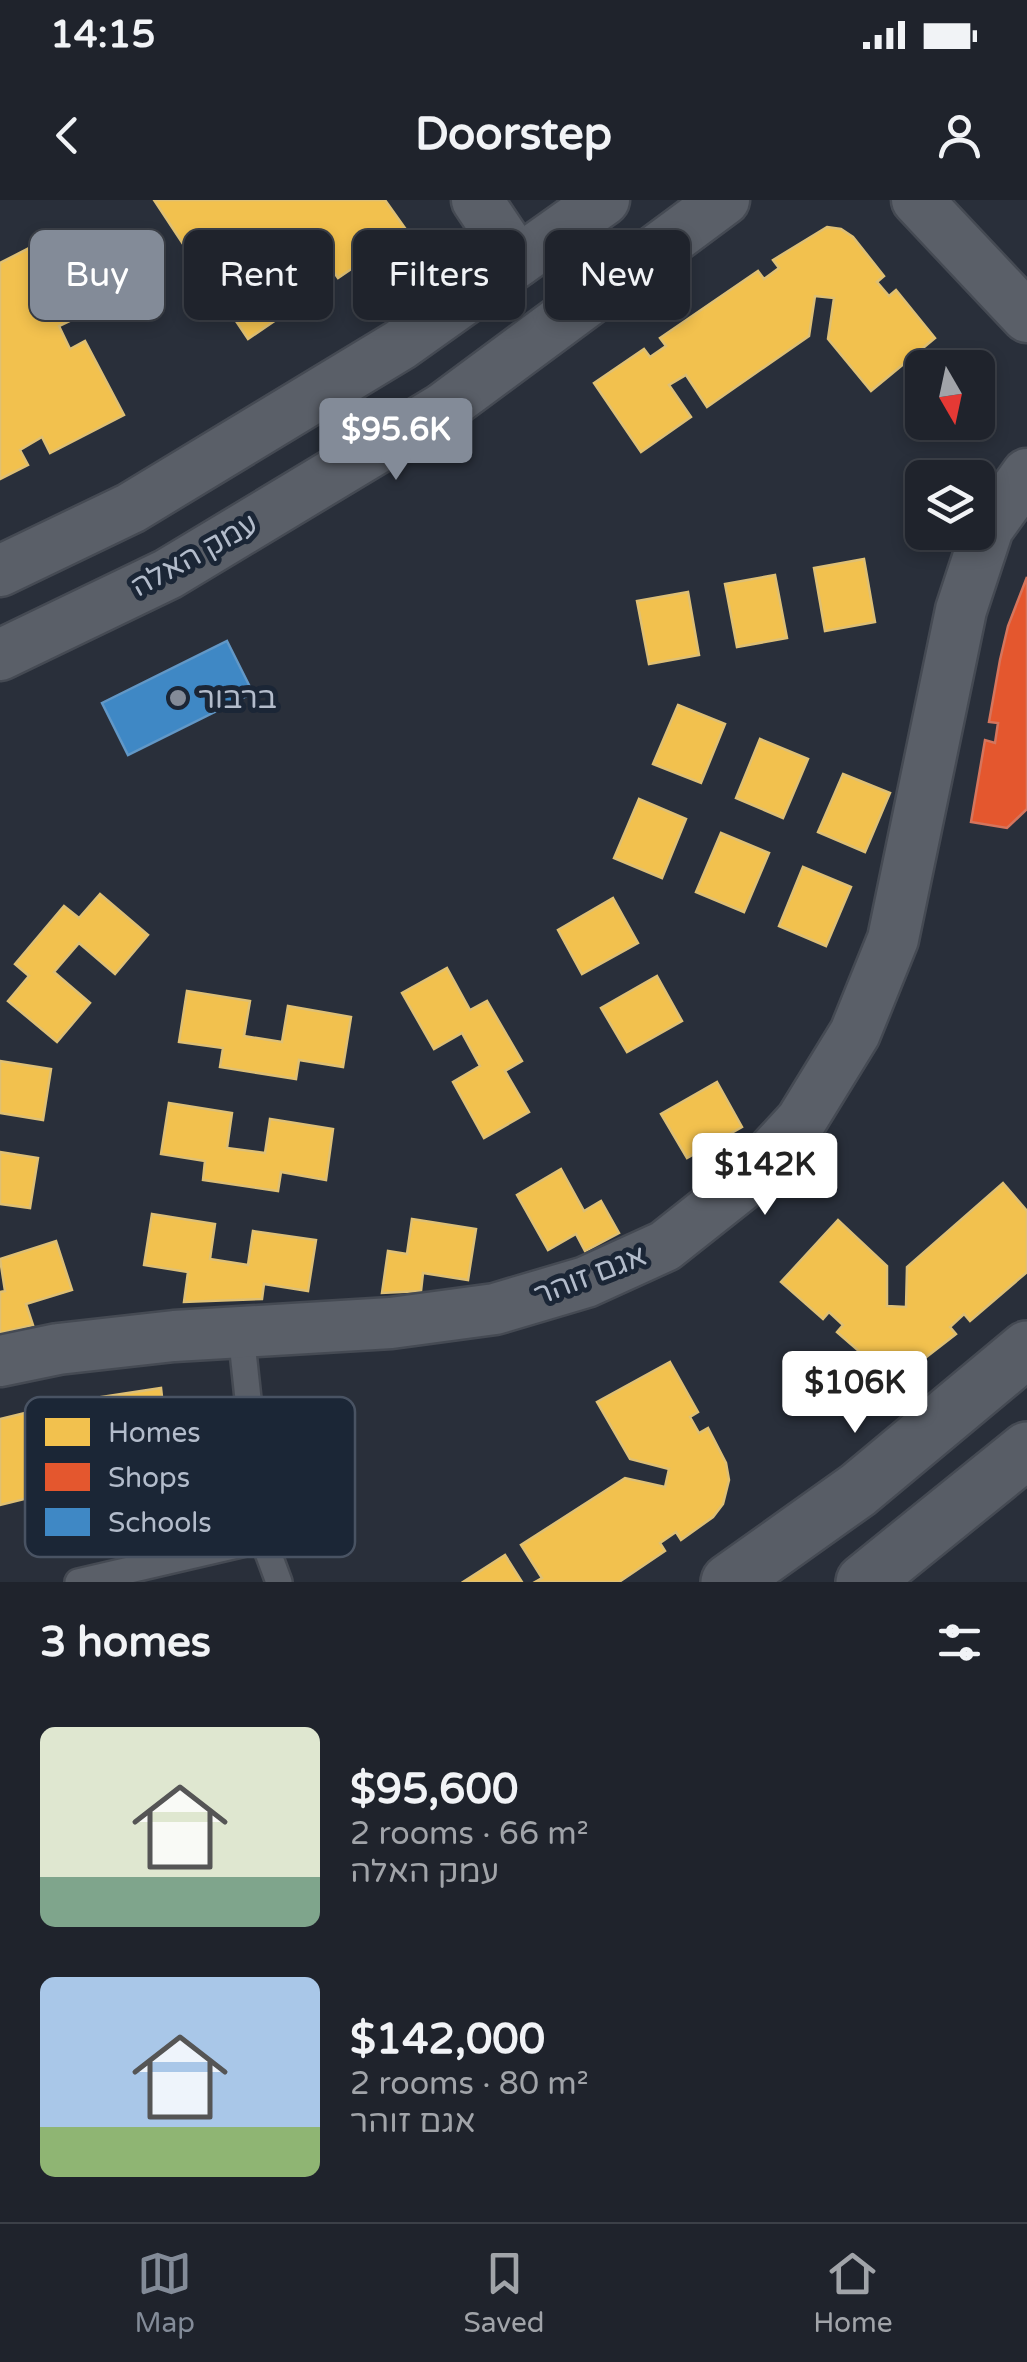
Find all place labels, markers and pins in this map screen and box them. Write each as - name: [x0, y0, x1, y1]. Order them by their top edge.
- pin: $95.6K: [315, 398, 477, 483]
- place label: ברבור: [198, 680, 277, 717]
- marker: ברבור: [167, 687, 189, 709]
- pin: $142K: [695, 1133, 835, 1218]
- pin: $106K: [785, 1351, 925, 1436]

